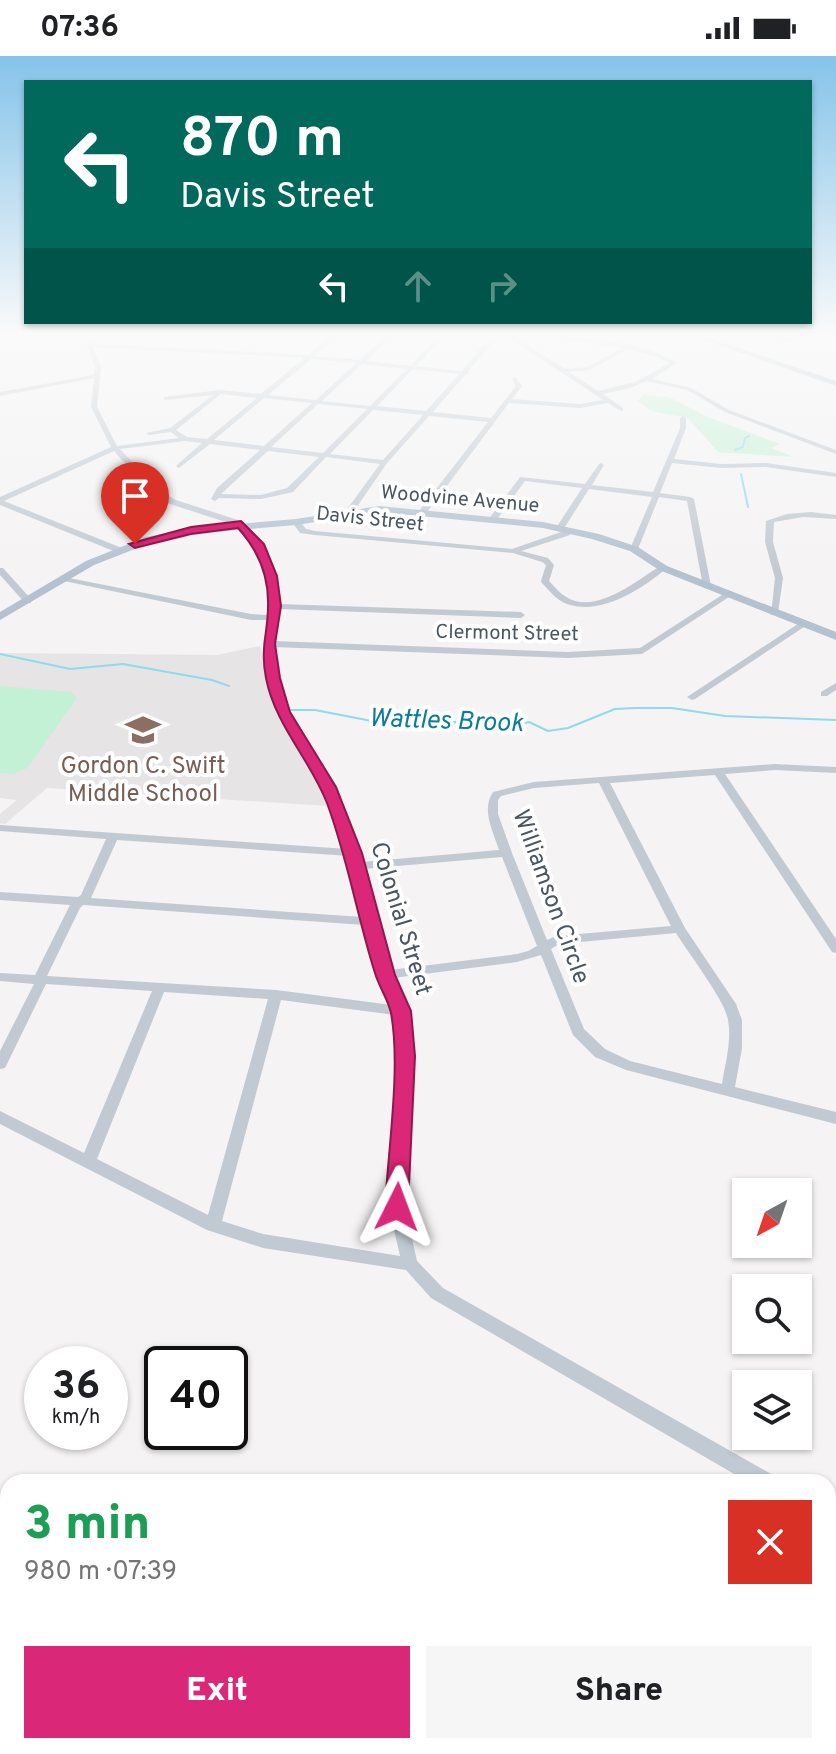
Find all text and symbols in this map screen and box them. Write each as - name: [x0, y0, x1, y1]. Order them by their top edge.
- text: 07:36: [40, 10, 119, 47]
- text: 870 m: [180, 106, 344, 176]
- icon: left: [48, 112, 152, 216]
- text: Davis Street: [180, 175, 375, 221]
- icon: left: [312, 264, 356, 308]
- icon: ahead: [396, 264, 440, 308]
- icon: right: [480, 264, 524, 308]
- pin: [101, 462, 169, 544]
- icon: arrive: [113, 474, 157, 518]
- street label: Woodvine Avenue: [380, 480, 540, 520]
- street label: Davis Street: [315, 501, 425, 539]
- street label: Clermont Street: [435, 620, 579, 648]
- water label: Wattles Brook: [368, 703, 525, 741]
- school or university icon: Gordon C. Swift Middle School: [124, 711, 162, 749]
- place label: Gordon C. Swift Middle School: [60, 752, 226, 810]
- street label: Williamson Circle: [505, 806, 595, 988]
- street label: Colonial Street: [362, 839, 438, 999]
- position arrow: [355, 1165, 439, 1249]
- north arrow: [732, 1178, 812, 1258]
- map controls: [732, 1178, 812, 1450]
- button: search: [732, 1274, 812, 1354]
- speed limit sign: 40: [144, 1346, 248, 1450]
- text: 36: [52, 1363, 100, 1413]
- button: layers: [732, 1370, 812, 1450]
- text: km/h: [52, 1405, 100, 1431]
- text: 3 min: [24, 1496, 150, 1556]
- button: close: [728, 1500, 812, 1584]
- text: 980 m · 07:39: [24, 1556, 177, 1589]
- button: Exit: [24, 1646, 410, 1738]
- button: Share: [426, 1646, 812, 1738]

